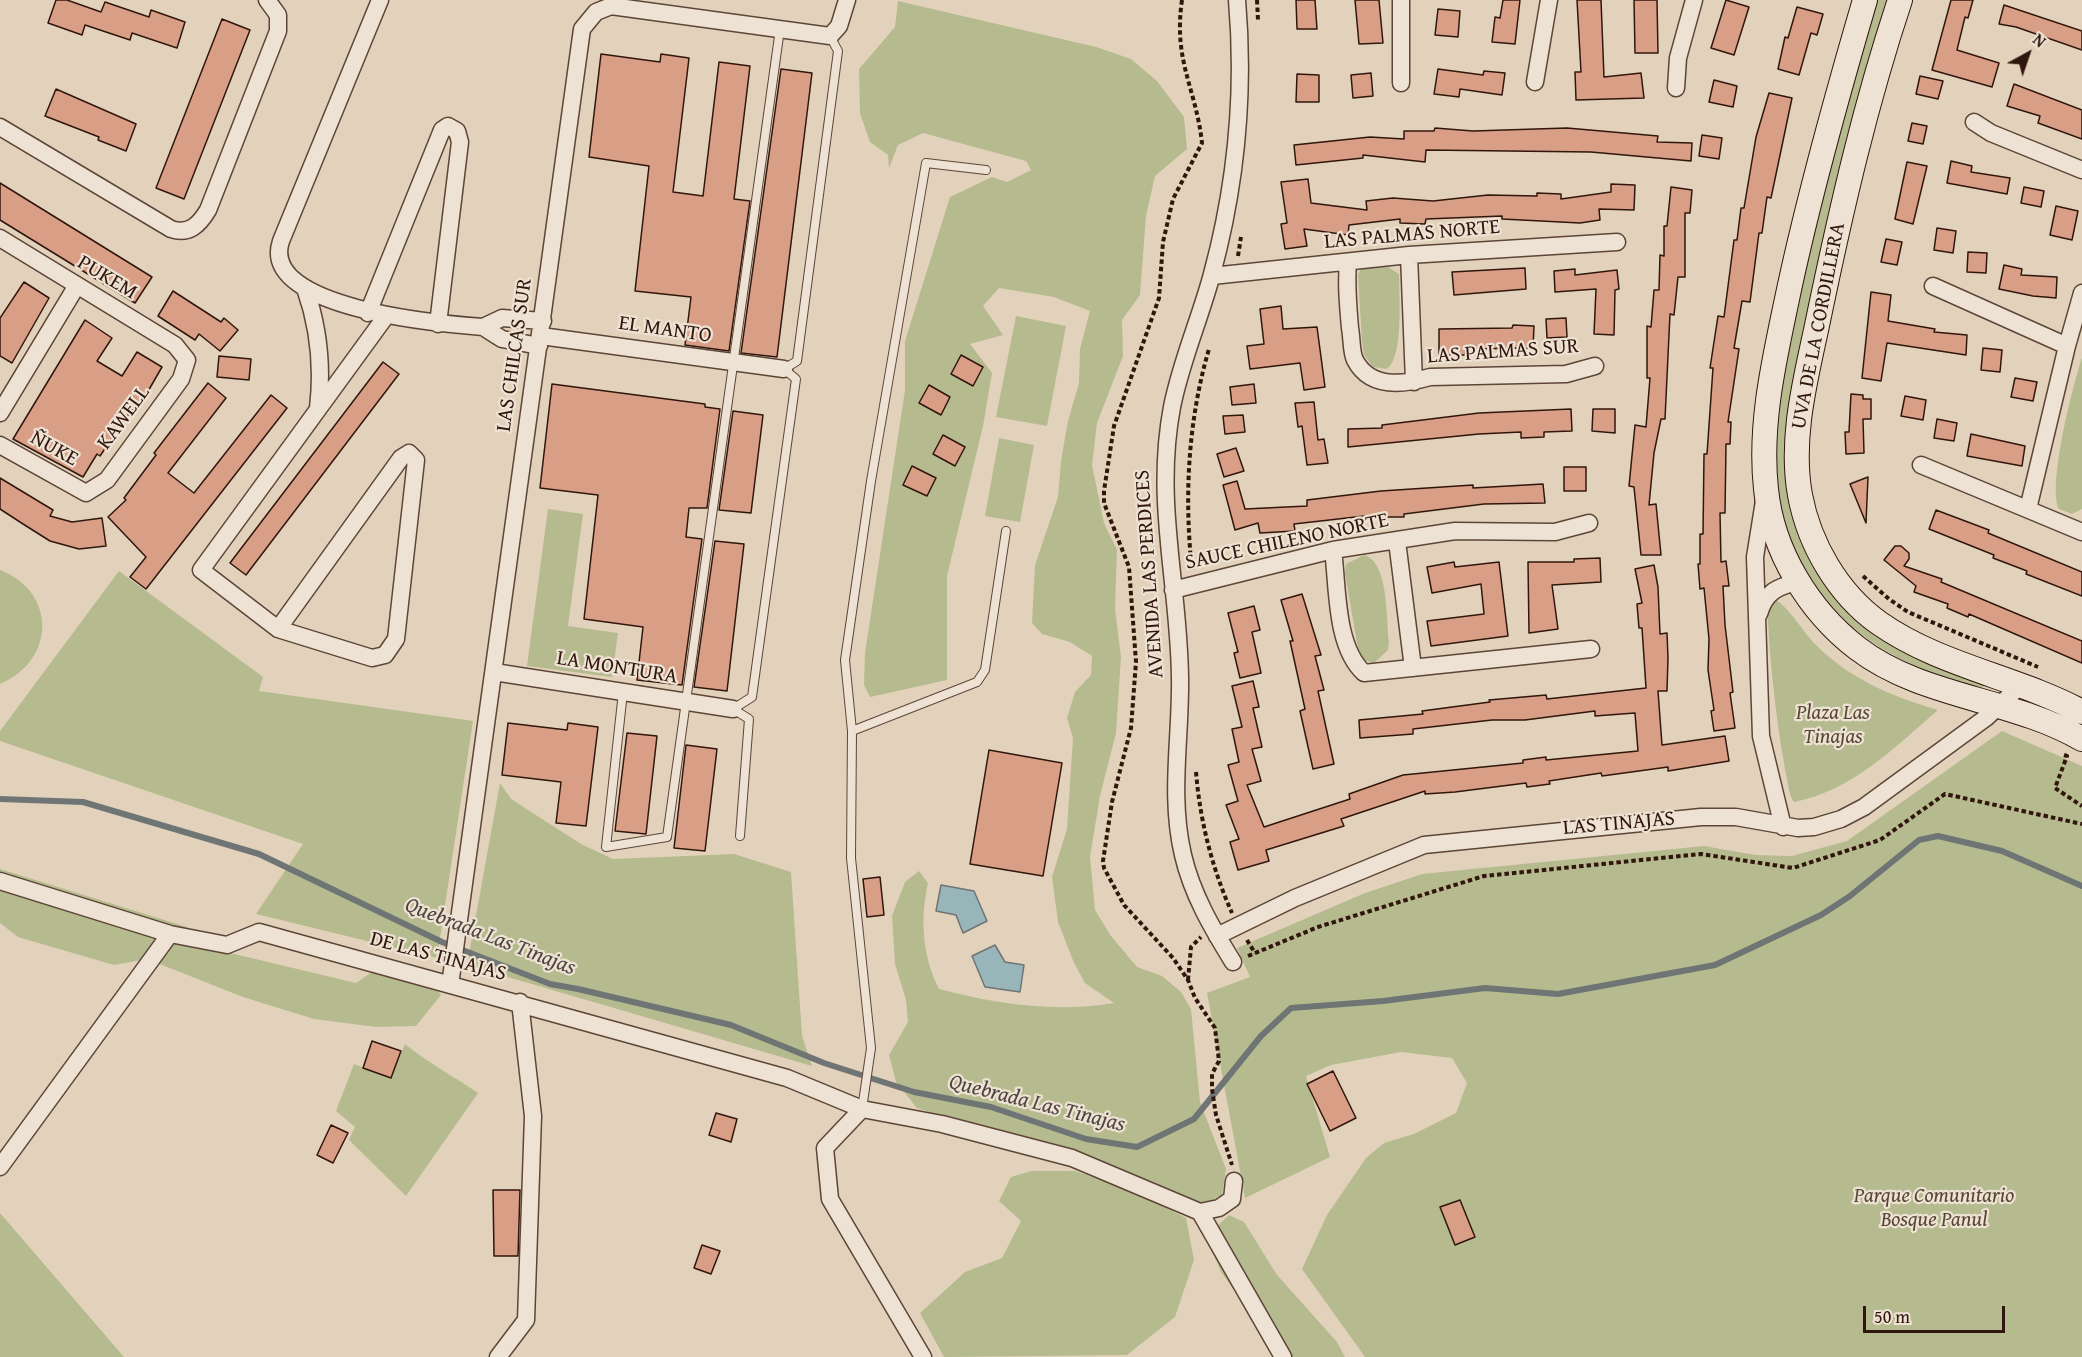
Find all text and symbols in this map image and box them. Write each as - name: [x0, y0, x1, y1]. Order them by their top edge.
- north arrow: [1998, 24, 2058, 84]
- text: N: [2028, 28, 2051, 53]
- street label: LAS PALMAS NORTE: [1323, 215, 1501, 255]
- street label: UVA DE LA CORDILLERA: [1787, 221, 1851, 431]
- street label: PUKEM: [72, 250, 142, 306]
- street label: LAS CHILCAS SUR: [492, 277, 538, 433]
- street label: EL MANTO: [617, 311, 713, 349]
- street label: LAS PALMAS SUR: [1426, 334, 1580, 370]
- street label: KAWELL: [92, 381, 156, 455]
- street label: ÑUKE: [26, 426, 82, 472]
- street label: AVENIDA LAS PERDICES: [1130, 469, 1170, 679]
- street label: SAUCE CHILENO NORTE: [1183, 508, 1391, 576]
- street label: LA MONTURA: [555, 646, 679, 690]
- park label: Plaza Las Tinajas: [1796, 701, 1870, 751]
- street label: LAS TINAJAS: [1562, 807, 1676, 841]
- water label: Quebrada Las Tinajas: [401, 892, 579, 982]
- street label: DE LAS TINAJAS: [367, 927, 509, 987]
- water label: Quebrada Las Tinajas: [946, 1069, 1128, 1139]
- park label: Parque Comunitario Bosque Panul: [1854, 1184, 2014, 1234]
- scale bar: [1866, 1294, 2008, 1332]
- text: 50 m: [1874, 1303, 1910, 1330]

